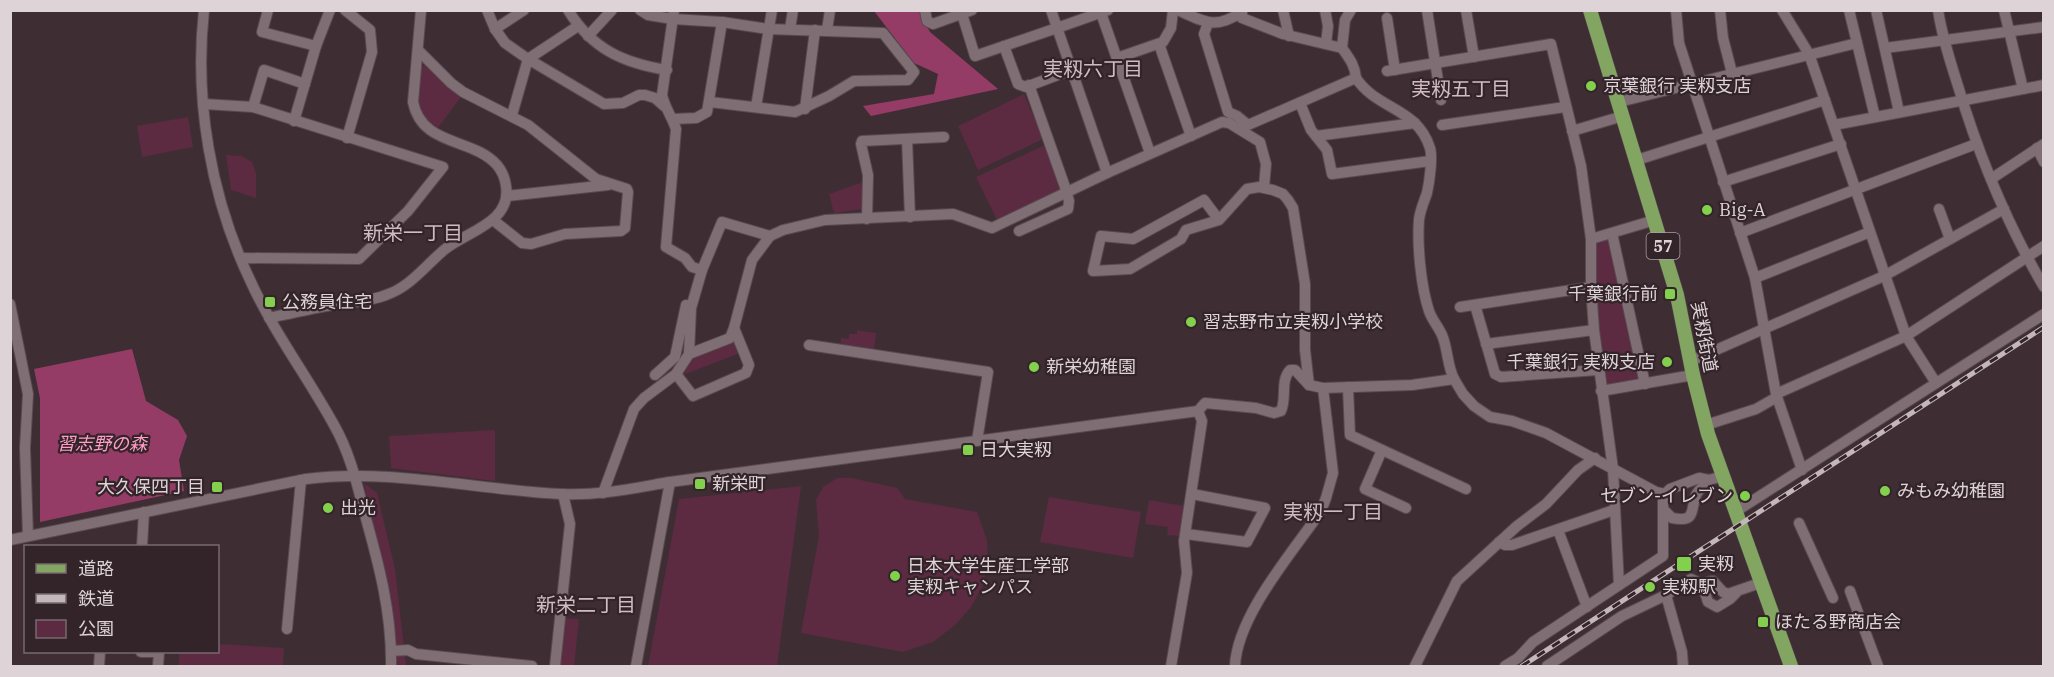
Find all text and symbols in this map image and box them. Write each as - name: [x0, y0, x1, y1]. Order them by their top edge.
- district label: 実籾六丁目: [1043, 55, 1143, 82]
- place label: 京葉銀行 実籾支店: [1603, 74, 1751, 97]
- district label: 実籾五丁目: [1411, 75, 1511, 102]
- marker: 京葉銀行 実籾支店: [1584, 79, 1598, 93]
- place label: Big-A: [1719, 198, 1766, 221]
- marker: Big-A: [1700, 203, 1714, 217]
- district label: 新栄一丁目: [363, 219, 463, 246]
- road number: 57: [1646, 233, 1680, 259]
- place label: 千葉銀行前: [1568, 282, 1658, 305]
- marker: 千葉銀行前: [1663, 287, 1677, 301]
- place label: 公務員住宅: [282, 290, 372, 313]
- marker: 公務員住宅: [263, 295, 277, 309]
- street label: 実籾街道: [1686, 299, 1723, 374]
- place label: 習志野市立実籾小学校: [1203, 310, 1383, 333]
- marker: 習志野市立実籾小学校: [1184, 315, 1198, 329]
- place label: 千葉銀行 実籾支店: [1507, 350, 1655, 373]
- place label: 新栄幼稚園: [1046, 355, 1136, 378]
- marker: 千葉銀行 実籾支店: [1660, 355, 1674, 369]
- marker: 新栄幼稚園: [1027, 360, 1041, 374]
- park label: 習志野の森: [57, 432, 149, 455]
- place label: 日大実籾: [980, 438, 1052, 461]
- marker: 日大実籾: [961, 443, 975, 457]
- place label: 新栄町: [712, 472, 766, 495]
- place label: 大久保四丁目: [97, 475, 205, 498]
- marker: 新栄町: [693, 477, 707, 491]
- place label: みもみ幼稚園: [1897, 479, 2005, 502]
- marker: 大久保四丁目: [210, 480, 224, 494]
- place label: セブン-イレブン: [1600, 484, 1733, 507]
- marker: みもみ幼稚園: [1878, 484, 1892, 498]
- marker: セブン-イレブン: [1738, 489, 1752, 503]
- place label: 出光: [340, 496, 376, 519]
- district label: 実籾一丁目: [1283, 498, 1383, 525]
- marker: 出光: [321, 501, 335, 515]
- legend: [24, 545, 219, 653]
- place label: 実籾: [1698, 552, 1734, 575]
- place label: 日本大学生産工学部 実籾キャンパス: [907, 554, 1069, 598]
- marker: 実籾: [1675, 555, 1693, 573]
- text: 道路: [78, 557, 114, 580]
- marker: 日本大学生産工学部 実籾キャンパス: [888, 569, 902, 583]
- place label: 実籾駅: [1662, 575, 1716, 598]
- marker: 実籾駅: [1643, 580, 1657, 594]
- text: 鉄道: [78, 587, 114, 610]
- district label: 新栄二丁目: [536, 591, 636, 618]
- place label: ほたる野商店会: [1775, 610, 1901, 633]
- marker: ほたる野商店会: [1756, 615, 1770, 629]
- text: 公園: [78, 617, 114, 640]

